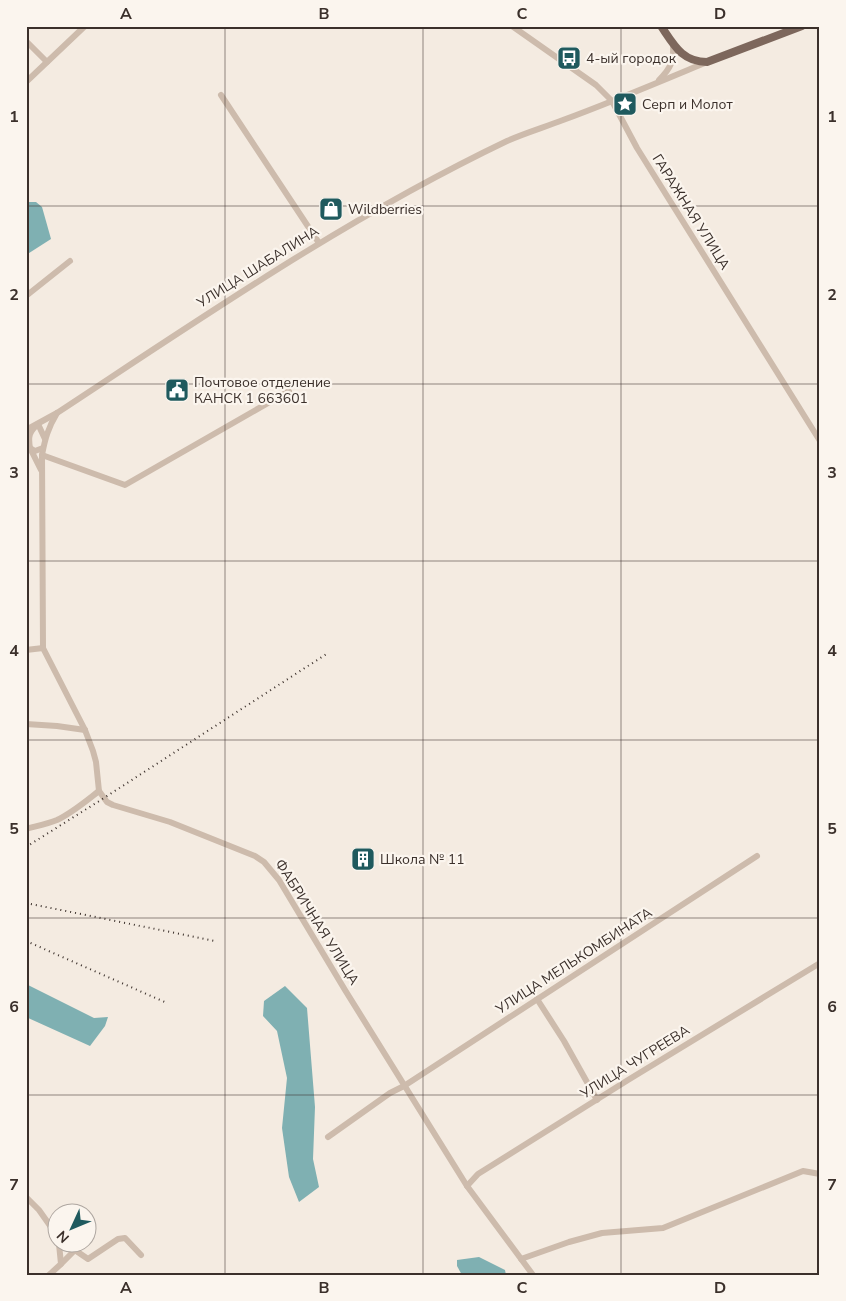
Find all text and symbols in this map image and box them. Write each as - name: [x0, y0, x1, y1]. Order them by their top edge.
- text: A: [120, 3, 132, 25]
- text: B: [318, 3, 330, 25]
- text: C: [517, 3, 528, 25]
- text: D: [714, 3, 726, 25]
- bus stop icon: 4-ый городок: [556, 45, 582, 71]
- place label: 4-ый городок: [586, 49, 677, 68]
- place icon: Серп и Молот: [612, 91, 638, 117]
- place label: Серп и Молот: [642, 95, 733, 114]
- text: 1: [9, 106, 19, 128]
- text: 1: [827, 106, 837, 128]
- street label: ГАРАЖНАЯ УЛИЦА: [648, 151, 734, 273]
- shop icon: Wildberries: [318, 196, 344, 222]
- place label: Wildberries: [348, 200, 422, 219]
- street label: УЛИЦА ШАБАЛИНА: [192, 222, 323, 313]
- text: 2: [9, 284, 19, 306]
- text: 2: [827, 284, 837, 306]
- place label: Почтовое отделение КАНСК 1 663601: [194, 373, 331, 408]
- public building icon: Почтовое отделение КАНСК 1 663601: [164, 377, 190, 403]
- text: 3: [9, 462, 19, 484]
- text: 3: [827, 462, 837, 484]
- text: 4: [9, 640, 19, 662]
- text: 4: [827, 640, 837, 662]
- text: 5: [9, 818, 19, 840]
- text: 5: [827, 818, 837, 840]
- building icon: Школа № 11: [350, 846, 376, 872]
- place label: Школа № 11: [380, 850, 465, 869]
- street label: ФАБРИЧНАЯ УЛИЦА: [271, 856, 363, 988]
- street label: УЛИЦА МЕЛЬКОМБИНАТА: [491, 903, 656, 1019]
- text: 6: [9, 996, 19, 1018]
- text: 6: [827, 996, 837, 1018]
- street label: УЛИЦА ЧУГРЕЕВА: [576, 1021, 693, 1104]
- text: 7: [9, 1174, 19, 1196]
- text: 7: [827, 1174, 837, 1196]
- north arrow: [48, 1204, 98, 1254]
- text: N: [53, 1226, 73, 1247]
- text: A: [120, 1277, 132, 1299]
- text: B: [318, 1277, 330, 1299]
- text: C: [517, 1277, 528, 1299]
- text: D: [714, 1277, 726, 1299]

